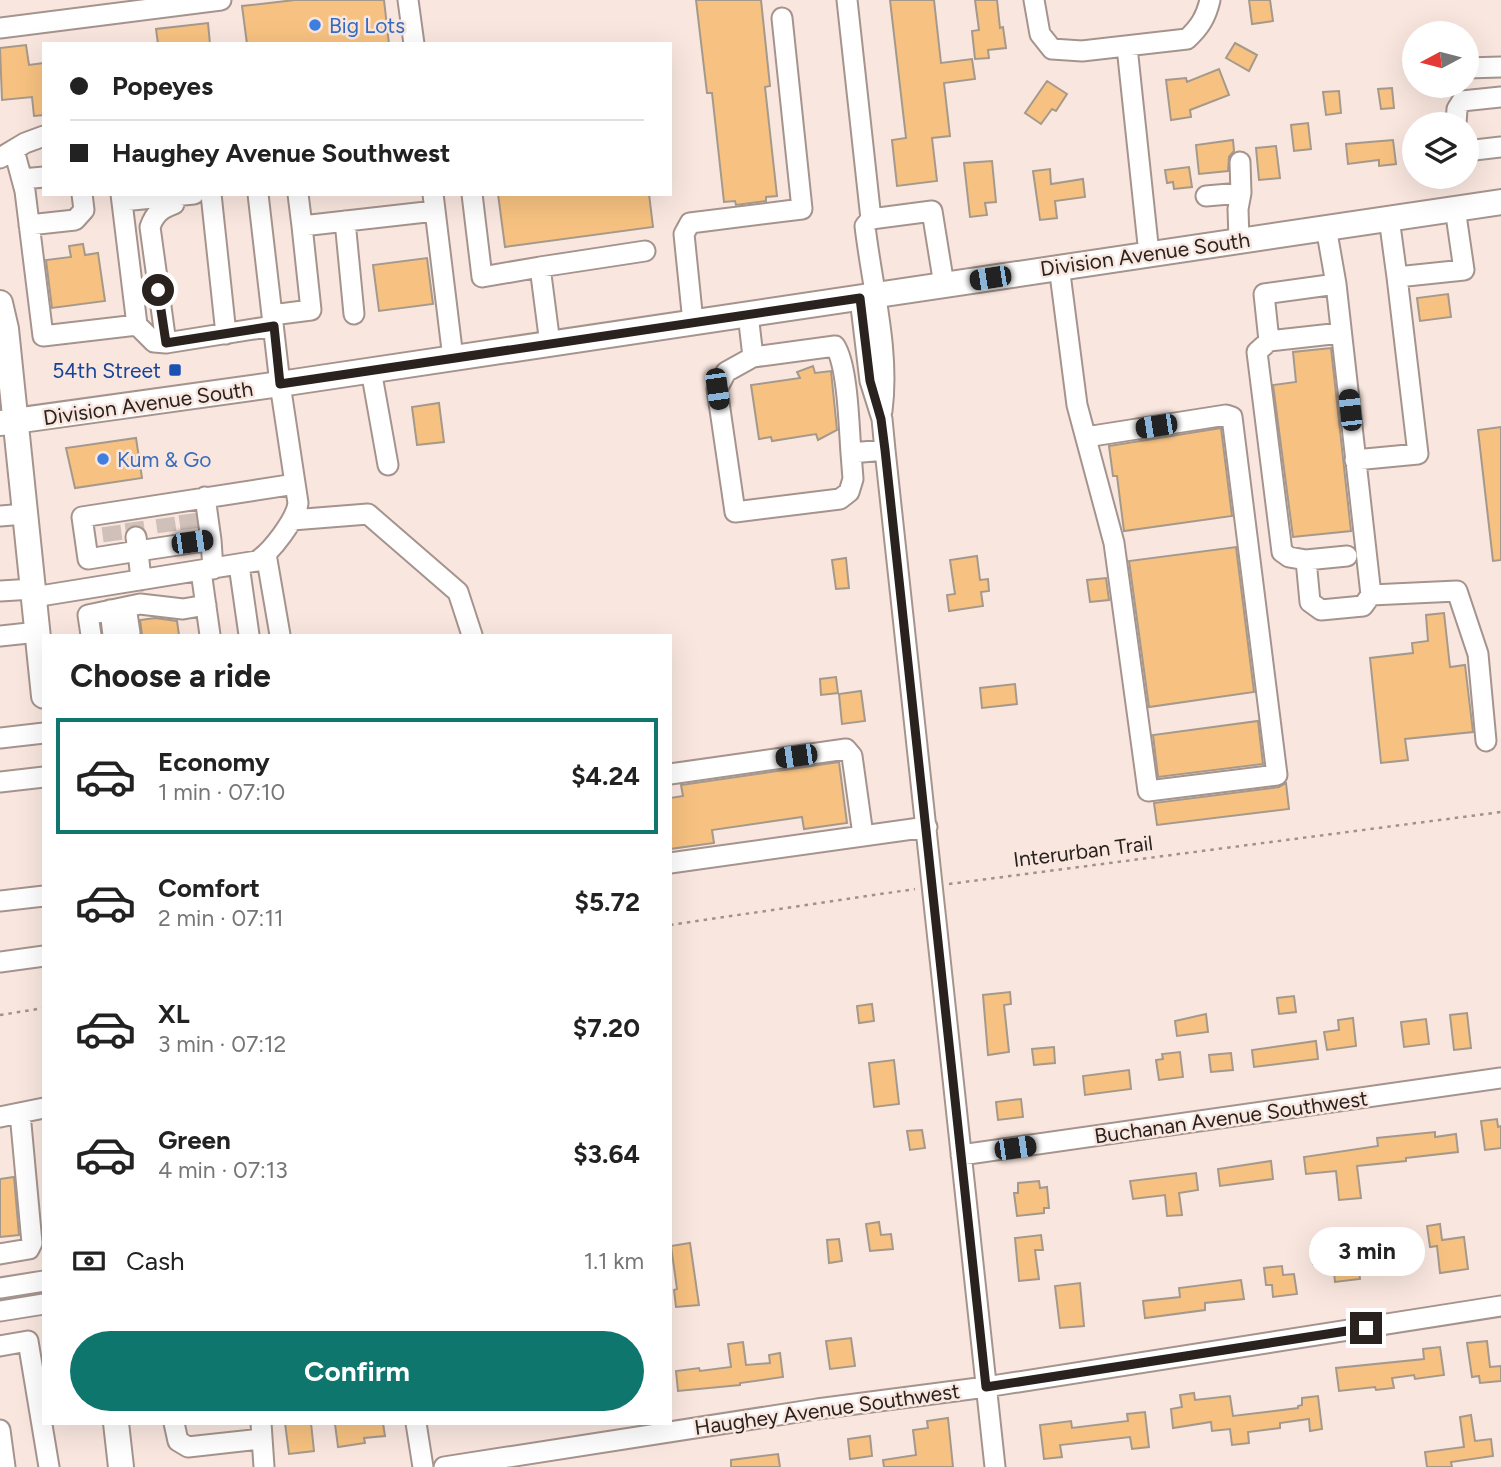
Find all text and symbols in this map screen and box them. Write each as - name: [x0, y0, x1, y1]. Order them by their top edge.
- place label: Big Lots: [329, 13, 405, 38]
- marker: Big Lots: [307, 17, 323, 33]
- north arrow: [1402, 21, 1479, 98]
- map controls: [1402, 21, 1479, 189]
- text: Popeyes: [112, 70, 213, 102]
- button: layers: [1402, 112, 1479, 189]
- text: Haughey Avenue Southwest: [112, 137, 450, 169]
- street label: Division Avenue South: [1039, 227, 1251, 281]
- car: [968, 264, 1013, 292]
- route start: [142, 274, 174, 306]
- place label: 54th Street: [52, 358, 161, 383]
- marker: 54th Street: [167, 362, 183, 378]
- car: [704, 367, 731, 411]
- street label: Division Avenue South: [42, 376, 254, 430]
- car: [1338, 388, 1363, 432]
- car: [1134, 412, 1179, 440]
- place label: Kum & Go: [117, 447, 211, 472]
- marker: Kum & Go: [95, 451, 111, 467]
- car: [170, 529, 215, 555]
- text: Choose a ride: [70, 657, 271, 695]
- car: [774, 743, 819, 769]
- icon: car: [74, 745, 137, 808]
- text: Economy: [158, 746, 270, 778]
- text: $4.24: [571, 760, 640, 792]
- text: 1 min · 07:10: [158, 778, 285, 806]
- street label: Interurban Trail: [1012, 830, 1154, 872]
- icon: car: [74, 871, 137, 934]
- text: Comfort: [158, 872, 260, 904]
- text: $5.72: [575, 886, 640, 918]
- text: 2 min · 07:11: [158, 904, 283, 932]
- icon: car: [74, 997, 137, 1060]
- text: XL: [158, 998, 190, 1030]
- text: $7.20: [573, 1012, 640, 1044]
- text: 3 min · 07:12: [158, 1030, 286, 1058]
- street label: Buchanan Avenue Southwest: [1093, 1085, 1369, 1149]
- icon: car: [74, 1123, 137, 1186]
- text: Green: [158, 1124, 231, 1156]
- car: [993, 1135, 1038, 1161]
- text: $3.64: [573, 1138, 640, 1170]
- text: 4 min · 07:13: [158, 1156, 288, 1184]
- callout: 3 min: [1308, 1226, 1424, 1276]
- text: 3 min: [1338, 1237, 1396, 1265]
- icon: cash: [70, 1242, 108, 1280]
- text: Cash: [126, 1245, 185, 1277]
- text: 1.1 km: [584, 1247, 644, 1275]
- route end: [1350, 1312, 1382, 1344]
- button: Confirm: [70, 1331, 644, 1411]
- street label: Haughey Avenue Southwest: [693, 1378, 961, 1440]

